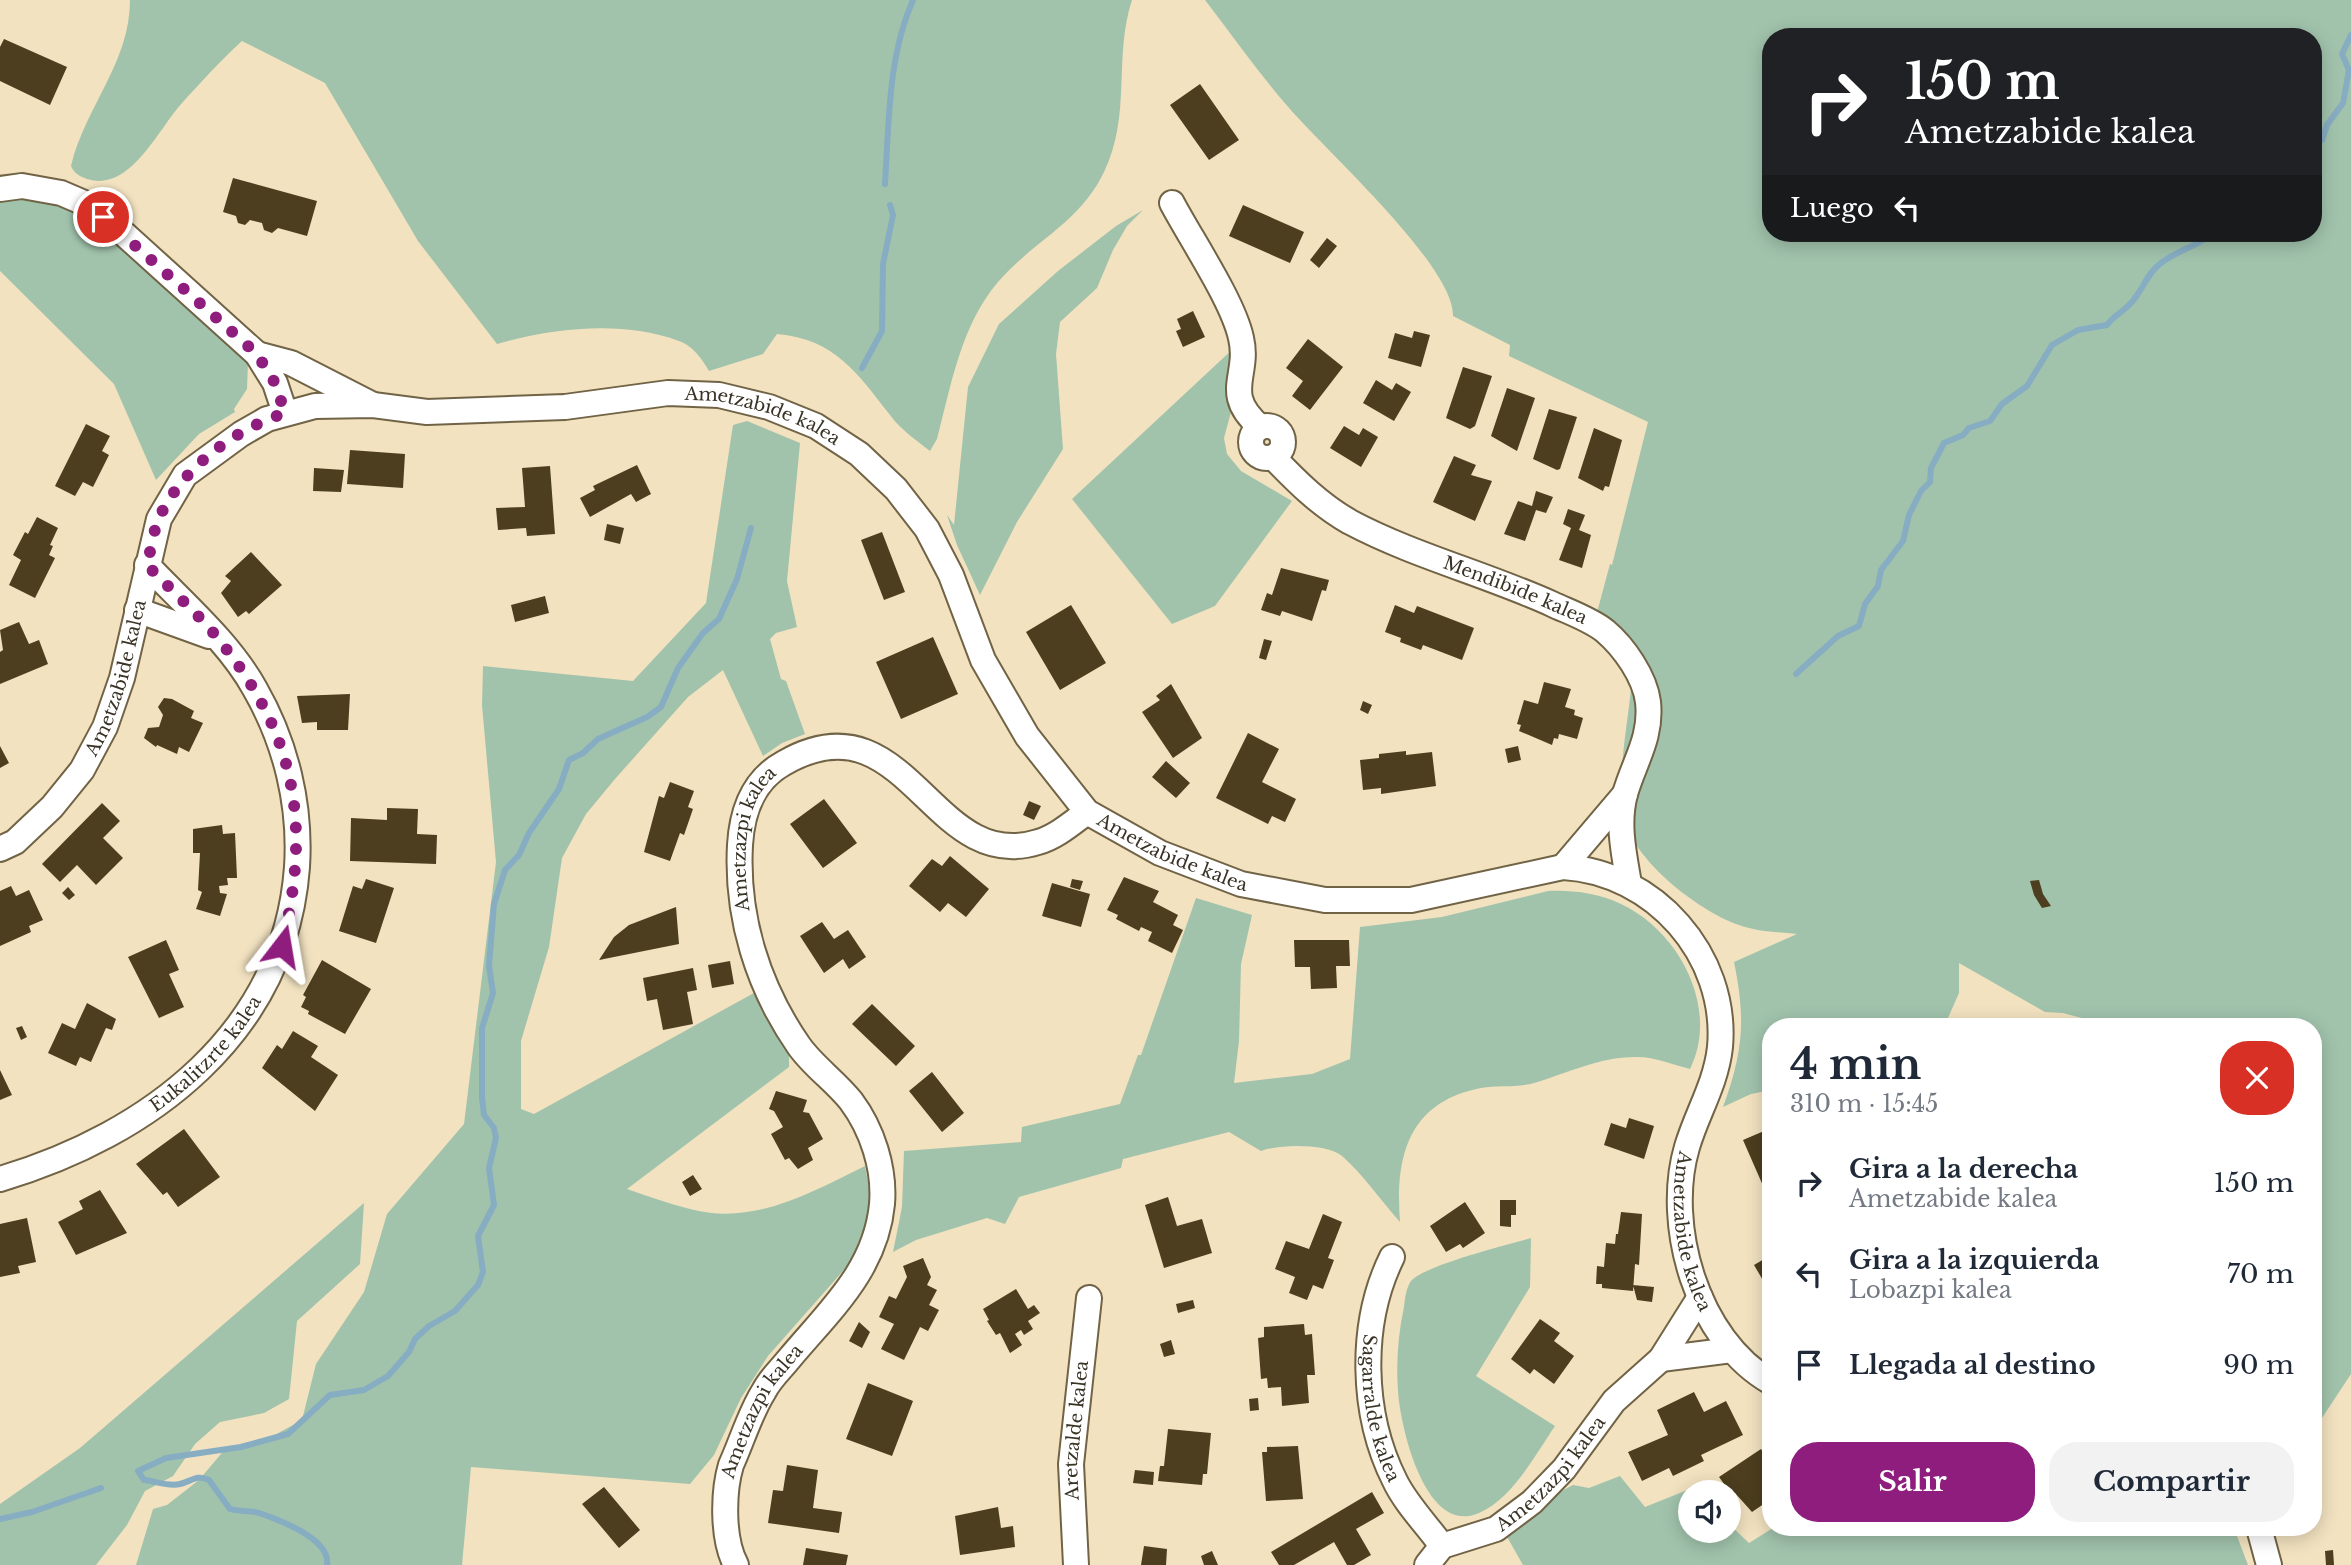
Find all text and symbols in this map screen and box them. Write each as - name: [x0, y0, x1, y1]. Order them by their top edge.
- text: 150 m: [1905, 51, 2060, 112]
- icon: right: [1790, 56, 1881, 147]
- text: Ametzabide kalea: [1905, 112, 2195, 152]
- pin: [73, 187, 133, 247]
- icon: left: [1888, 189, 1926, 227]
- text: Luego: [1790, 192, 1874, 224]
- icon: arrive: [84, 198, 122, 236]
- street label: Ametzabide kalea: [683, 383, 844, 450]
- street label: Mendibide kalea: [1440, 552, 1591, 629]
- street label: Ametzabide kalea: [80, 598, 151, 761]
- street label: Ametzazpi kalea: [728, 762, 780, 914]
- street label: Ametzabide kalea: [1092, 808, 1249, 896]
- position arrow: [245, 909, 319, 983]
- street label: Eukalitzrte kalea: [145, 992, 266, 1117]
- text: 4 min: [1790, 1038, 1921, 1090]
- button: close: [2220, 1041, 2294, 1115]
- text: 310 m · 15:45: [1790, 1090, 1938, 1118]
- street label: Ametzabide kalea: [1669, 1148, 1716, 1315]
- text: Gira a la derecha: [1849, 1153, 2078, 1185]
- icon: right: [1790, 1164, 1828, 1202]
- text: 150 m: [2214, 1167, 2294, 1199]
- text: Ametzabide kalea: [1849, 1185, 2057, 1213]
- text: Gira a la izquierda: [1849, 1244, 2099, 1276]
- icon: left: [1790, 1255, 1828, 1293]
- text: 70 m: [2227, 1258, 2294, 1290]
- text: Lobazpi kalea: [1849, 1276, 2012, 1304]
- street label: Sagarralde kalea: [1357, 1333, 1405, 1485]
- street label: Ametzazpi kalea: [717, 1340, 808, 1482]
- icon: arrive: [1790, 1346, 1828, 1384]
- text: Llegada al destino: [1849, 1349, 2096, 1381]
- text: 90 m: [2223, 1349, 2294, 1381]
- street label: Aretzalde kalea: [1060, 1359, 1093, 1502]
- street label: Ametzazpi kalea: [1491, 1412, 1610, 1537]
- button: Salir: [1790, 1442, 2035, 1522]
- button: Compartir: [2049, 1442, 2294, 1522]
- map controls: [1678, 1480, 1741, 1543]
- button: sound: [1678, 1480, 1741, 1543]

